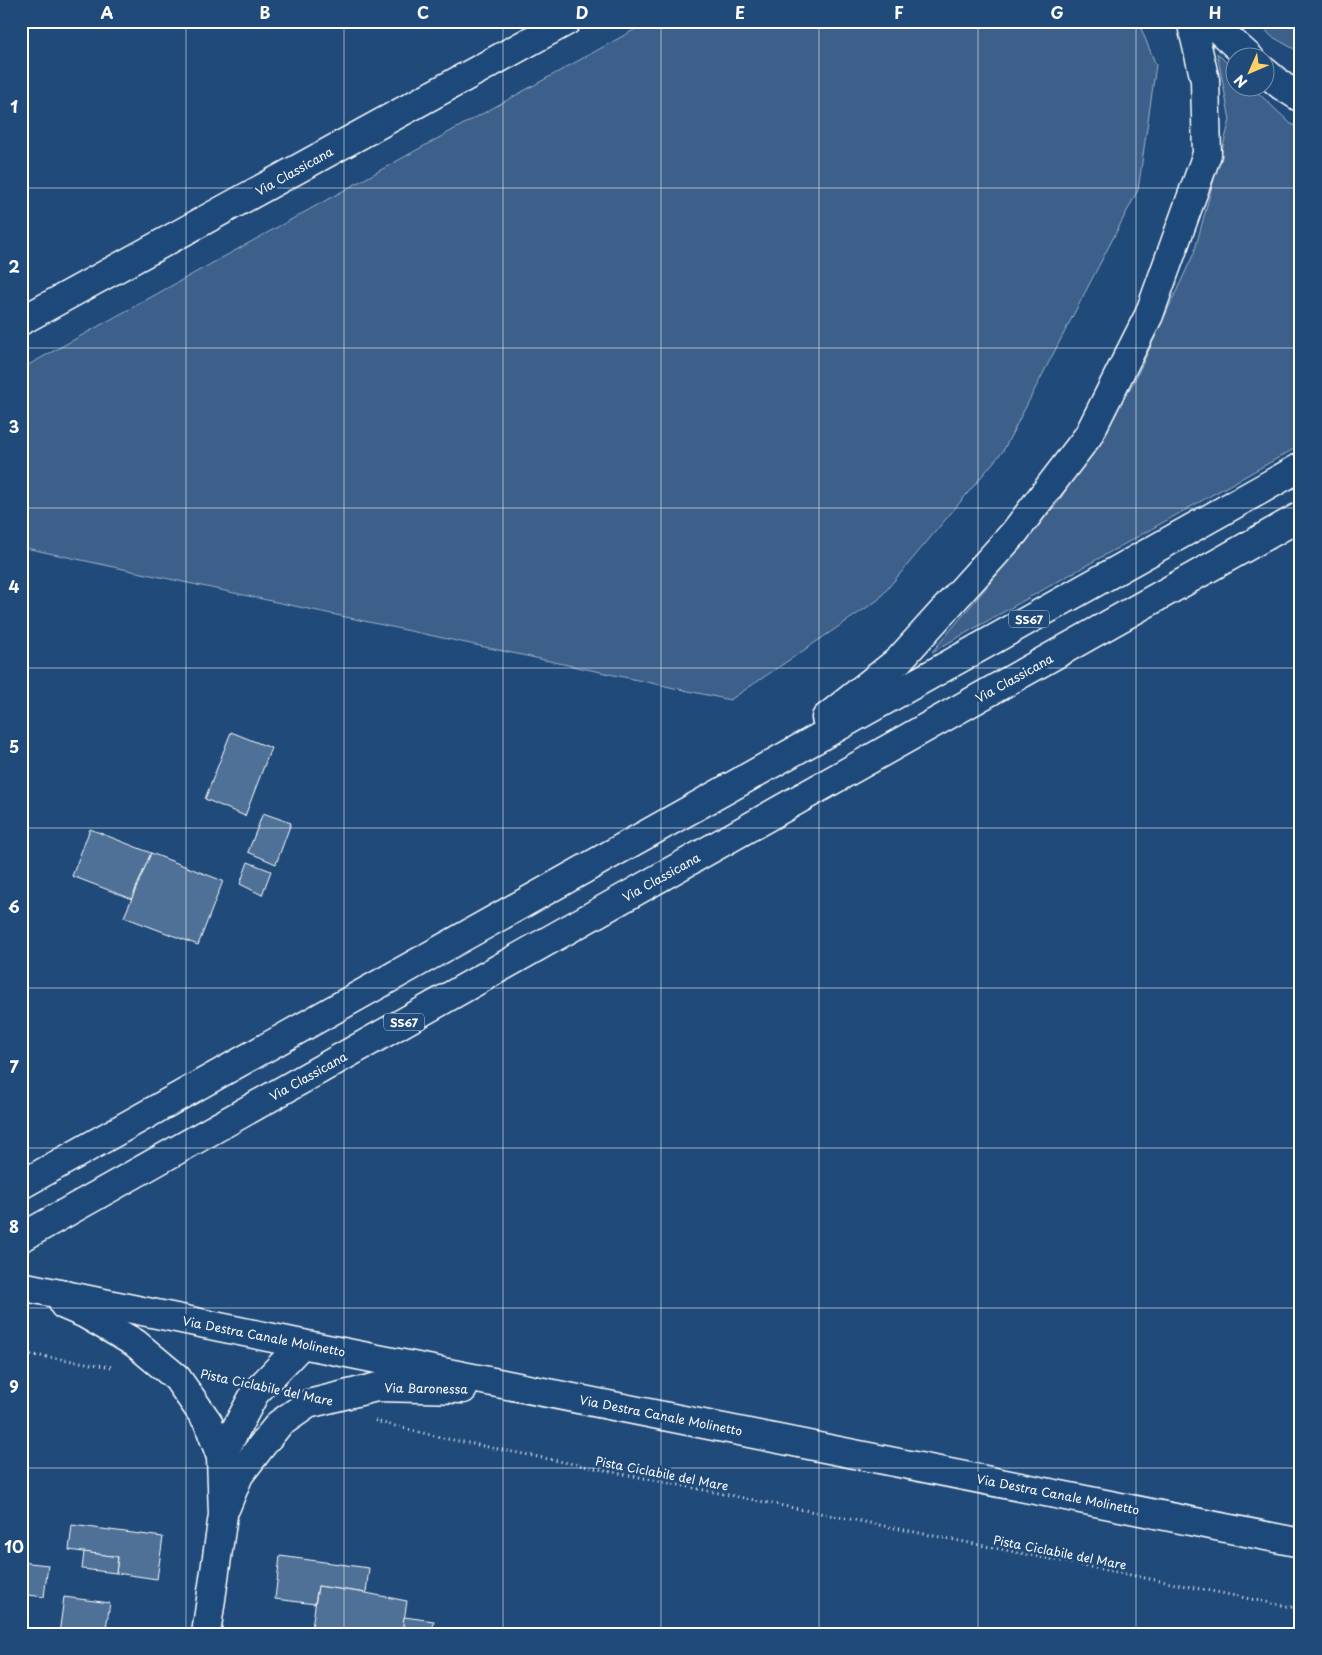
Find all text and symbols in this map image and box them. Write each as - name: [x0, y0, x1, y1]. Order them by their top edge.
- text: A: [101, 0, 114, 24]
- text: B: [260, 0, 271, 24]
- text: C: [417, 0, 429, 24]
- text: D: [576, 0, 588, 24]
- text: E: [735, 0, 745, 24]
- text: F: [894, 0, 904, 24]
- text: G: [1050, 0, 1064, 24]
- text: H: [1209, 0, 1221, 24]
- north arrow: [1224, 48, 1274, 98]
- text: N: [1229, 70, 1252, 93]
- text: 1: [10, 94, 18, 118]
- street label: Via Classicana: [252, 142, 337, 200]
- text: 2: [8, 254, 20, 278]
- text: 3: [9, 414, 19, 438]
- text: 4: [9, 574, 20, 598]
- road number: SS67: [1009, 610, 1049, 628]
- street label: Via Classicana: [972, 649, 1057, 707]
- text: 5: [9, 734, 19, 758]
- street label: Via Classicana: [619, 848, 704, 906]
- text: 6: [8, 894, 20, 918]
- road number: SS67: [384, 1014, 424, 1030]
- street label: Via Classicana: [266, 1047, 351, 1105]
- text: 7: [9, 1054, 19, 1078]
- text: 8: [9, 1214, 19, 1238]
- street label: Via Destra Canale Molinetto: [181, 1311, 347, 1361]
- street label: Pista Ciclabile del Mare: [199, 1364, 335, 1410]
- text: 9: [9, 1374, 19, 1398]
- street label: Via Baronessa: [384, 1378, 468, 1398]
- street label: Via Destra Canale Molinetto: [578, 1390, 744, 1440]
- street label: Pista Ciclabile del Mare: [594, 1451, 730, 1495]
- street label: Via Destra Canale Molinetto: [975, 1469, 1141, 1519]
- street label: Pista Ciclabile del Mare: [992, 1530, 1128, 1574]
- text: 10: [4, 1534, 24, 1558]

